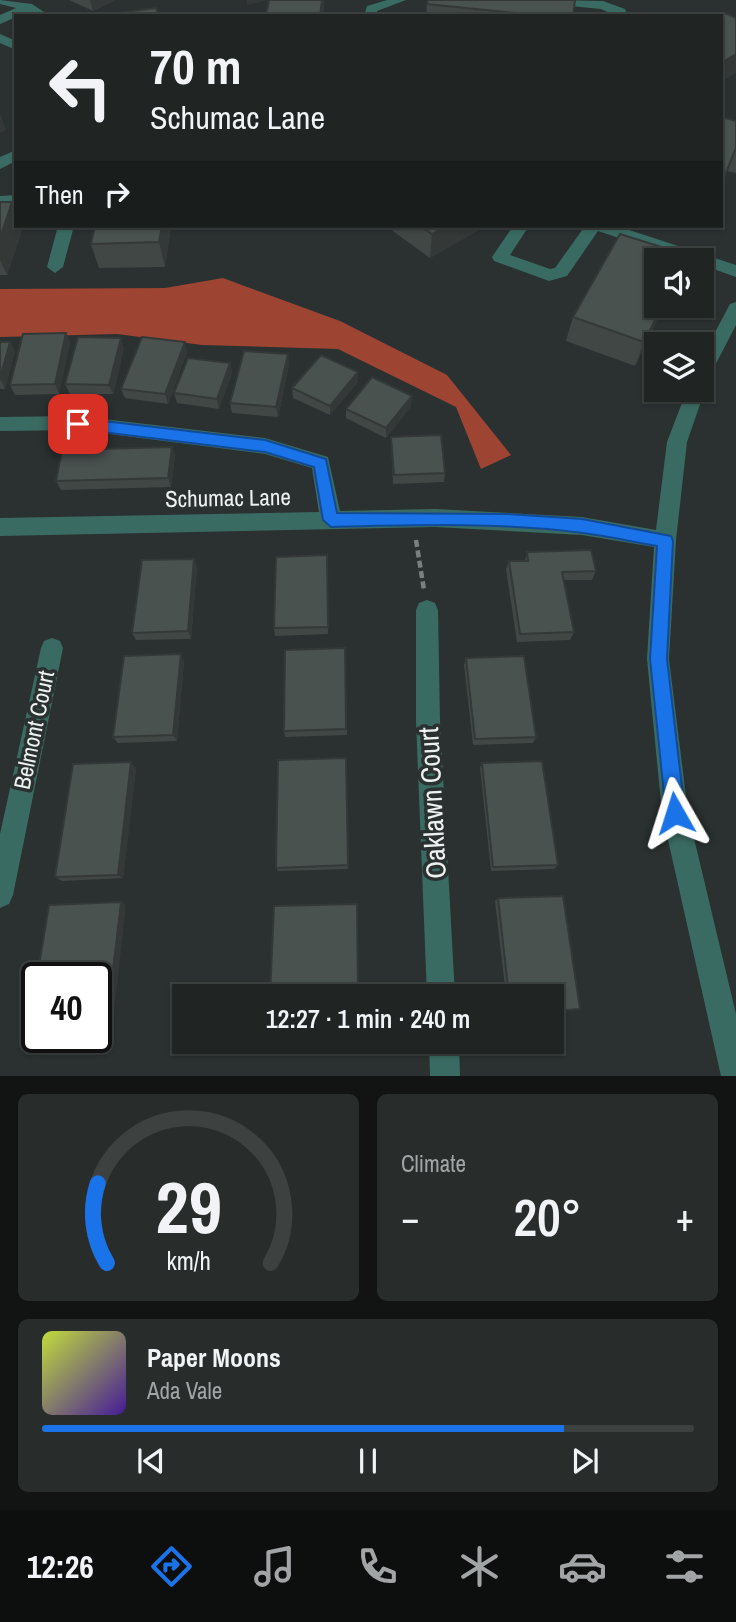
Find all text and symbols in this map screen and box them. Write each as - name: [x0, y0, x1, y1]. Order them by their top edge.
- text: 70 m: [150, 33, 242, 99]
- icon: left: [35, 42, 126, 133]
- text: Schumac Lane: [150, 96, 325, 139]
- icon: right: [98, 175, 136, 213]
- text: Then: [35, 177, 84, 212]
- map controls: [644, 248, 714, 402]
- button: sound: [644, 248, 714, 318]
- button: layers: [644, 332, 714, 402]
- pin: [48, 394, 108, 454]
- icon: arrive: [59, 405, 97, 443]
- street label: Schumac Lane: [165, 481, 291, 514]
- street label: Belmont Court: [6, 668, 61, 792]
- street label: Oaklawn Court: [409, 726, 455, 880]
- position arrow: [638, 776, 712, 850]
- speed limit sign: 40: [21, 962, 112, 1053]
- text: 12:27 · 1 min · 240 m: [266, 1001, 470, 1036]
- text: Climate: [401, 1148, 466, 1179]
- text: 29: [155, 1159, 222, 1257]
- text: 20°: [513, 1182, 582, 1252]
- text: −: [401, 1192, 419, 1243]
- text: +: [676, 1192, 694, 1243]
- text: km/h: [166, 1244, 211, 1278]
- text: Paper Moons: [147, 1340, 281, 1375]
- text: Ada Vale: [147, 1375, 222, 1406]
- icon: previous: [132, 1442, 170, 1480]
- icon: pause: [349, 1442, 387, 1480]
- icon: next: [566, 1442, 604, 1480]
- icon: directions: [147, 1542, 196, 1591]
- icon: music: [250, 1542, 299, 1591]
- icon: phone: [353, 1542, 402, 1591]
- icon: climate: [455, 1542, 504, 1591]
- icon: car: [558, 1542, 607, 1591]
- icon: filters: [660, 1542, 709, 1591]
- text: 12:26: [27, 1545, 94, 1588]

